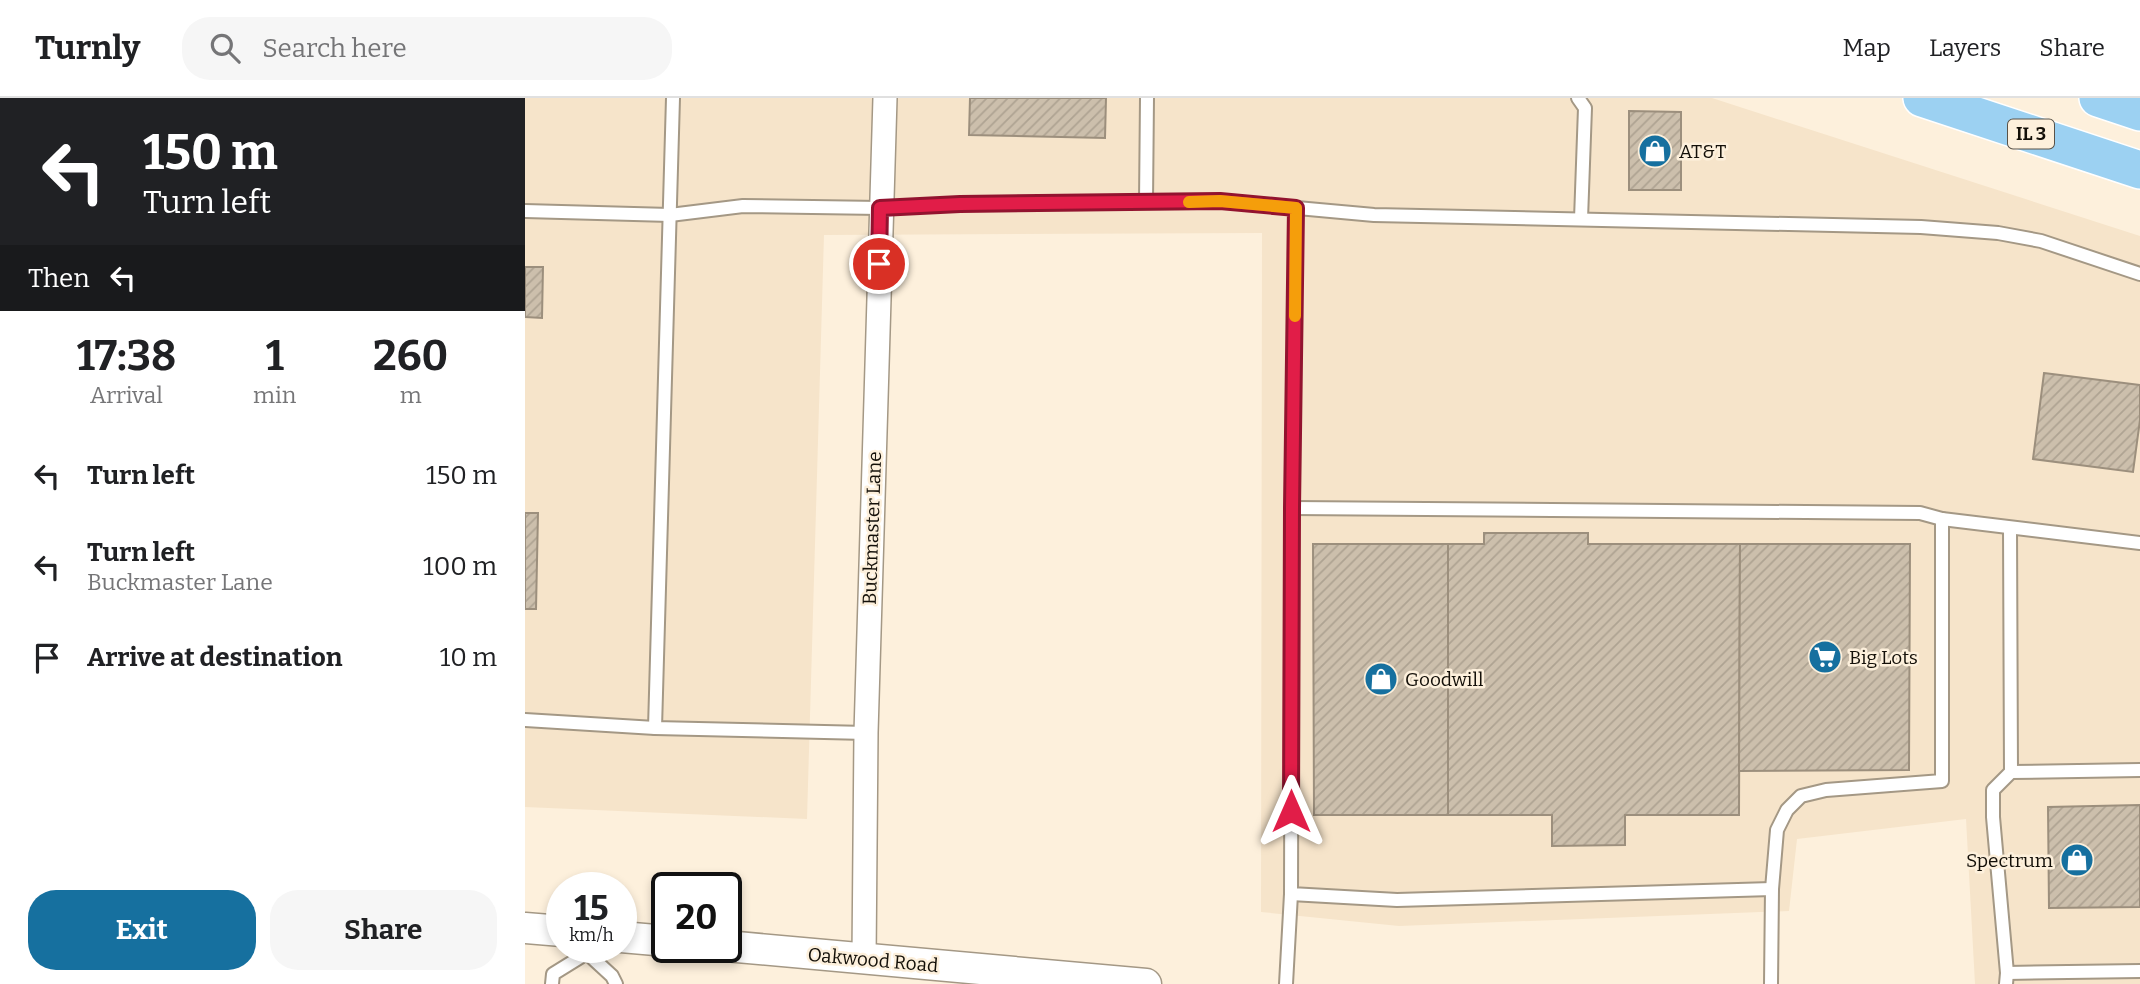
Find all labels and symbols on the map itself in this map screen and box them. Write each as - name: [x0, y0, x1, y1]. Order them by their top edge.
- road number: IL 3: [2008, 120, 2054, 149]
- shop icon: AT&T: [1636, 132, 1674, 170]
- place label: AT&T: [1679, 140, 1726, 163]
- pin: [849, 234, 909, 294]
- street label: Buckmaster Lane: [858, 451, 886, 605]
- supermarket icon: Big Lots: [1806, 638, 1844, 676]
- place label: Big Lots: [1849, 646, 1918, 669]
- shop icon: Goodwill: [1362, 660, 1400, 698]
- place label: Goodwill: [1405, 668, 1483, 691]
- position arrow: [1254, 774, 1328, 848]
- shop icon: Spectrum: [2058, 841, 2096, 879]
- place label: Spectrum: [1966, 849, 2053, 872]
- speed limit sign: 20: [651, 872, 742, 963]
- street label: Oakwood Road: [807, 943, 939, 977]

